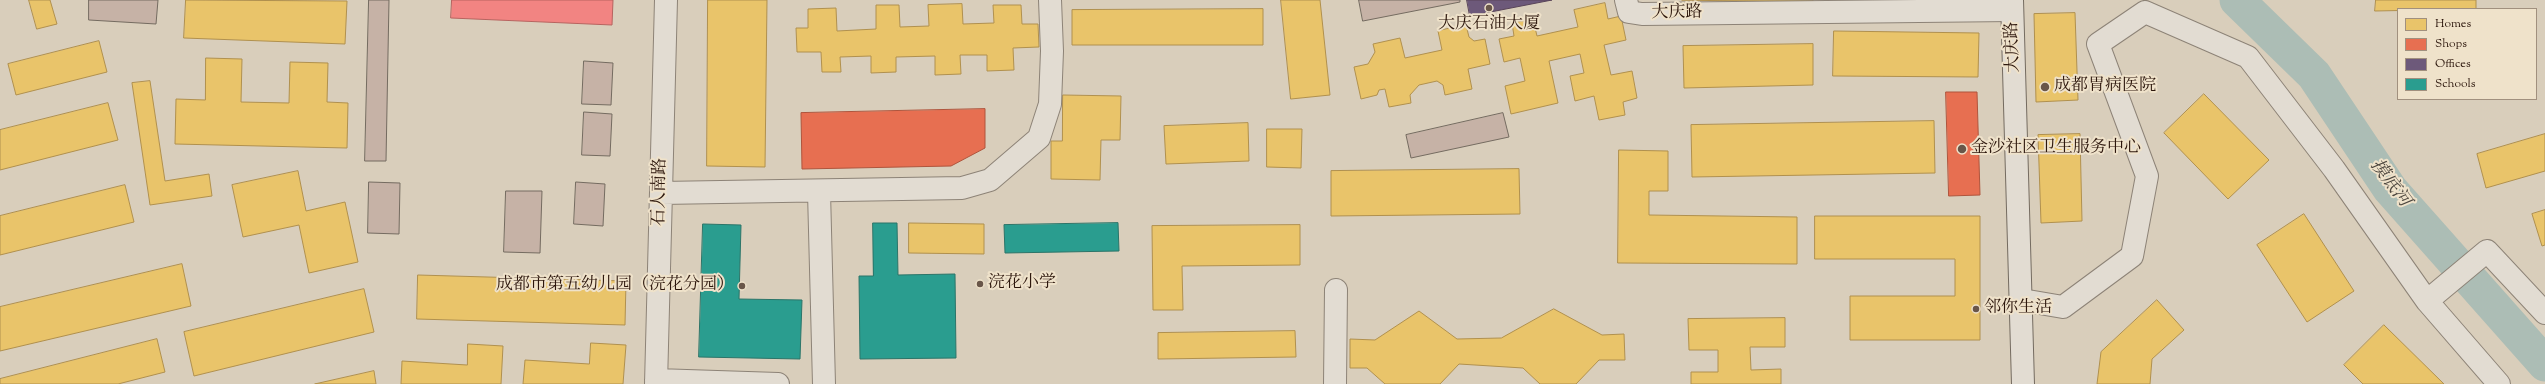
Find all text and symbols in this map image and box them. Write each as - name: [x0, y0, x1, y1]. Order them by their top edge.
- marker: 大庆石油大厦: [1484, 3, 1494, 13]
- street label: 大庆路: [1651, 3, 1703, 25]
- legend: [2397, 8, 2537, 100]
- place label: 大庆石油大厦: [1438, 15, 1540, 35]
- text: Homes: [2435, 15, 2471, 33]
- street label: 大庆路: [2003, 21, 2025, 73]
- text: Shops: [2435, 35, 2467, 53]
- text: Offices: [2435, 55, 2471, 73]
- text: Schools: [2435, 75, 2476, 93]
- place label: 成都胃病医院: [2054, 77, 2156, 97]
- marker: 成都胃病医院: [2039, 81, 2051, 93]
- place label: 金沙社区卫生服务中心: [1971, 139, 2141, 159]
- marker: 金沙社区卫生服务中心: [1956, 143, 1968, 155]
- water label: 摸底河: [2364, 156, 2414, 212]
- street label: 石人南路: [650, 158, 672, 226]
- place label: 浣花小学: [988, 274, 1056, 294]
- place label: 成都市第五幼儿园（浣花分园）: [496, 276, 734, 296]
- marker: 浣花小学: [975, 279, 985, 289]
- marker: 成都市第五幼儿园（浣花分园）: [737, 281, 747, 291]
- place label: 邻你生活: [1984, 299, 2052, 319]
- marker: 邻你生活: [1971, 304, 1981, 314]

